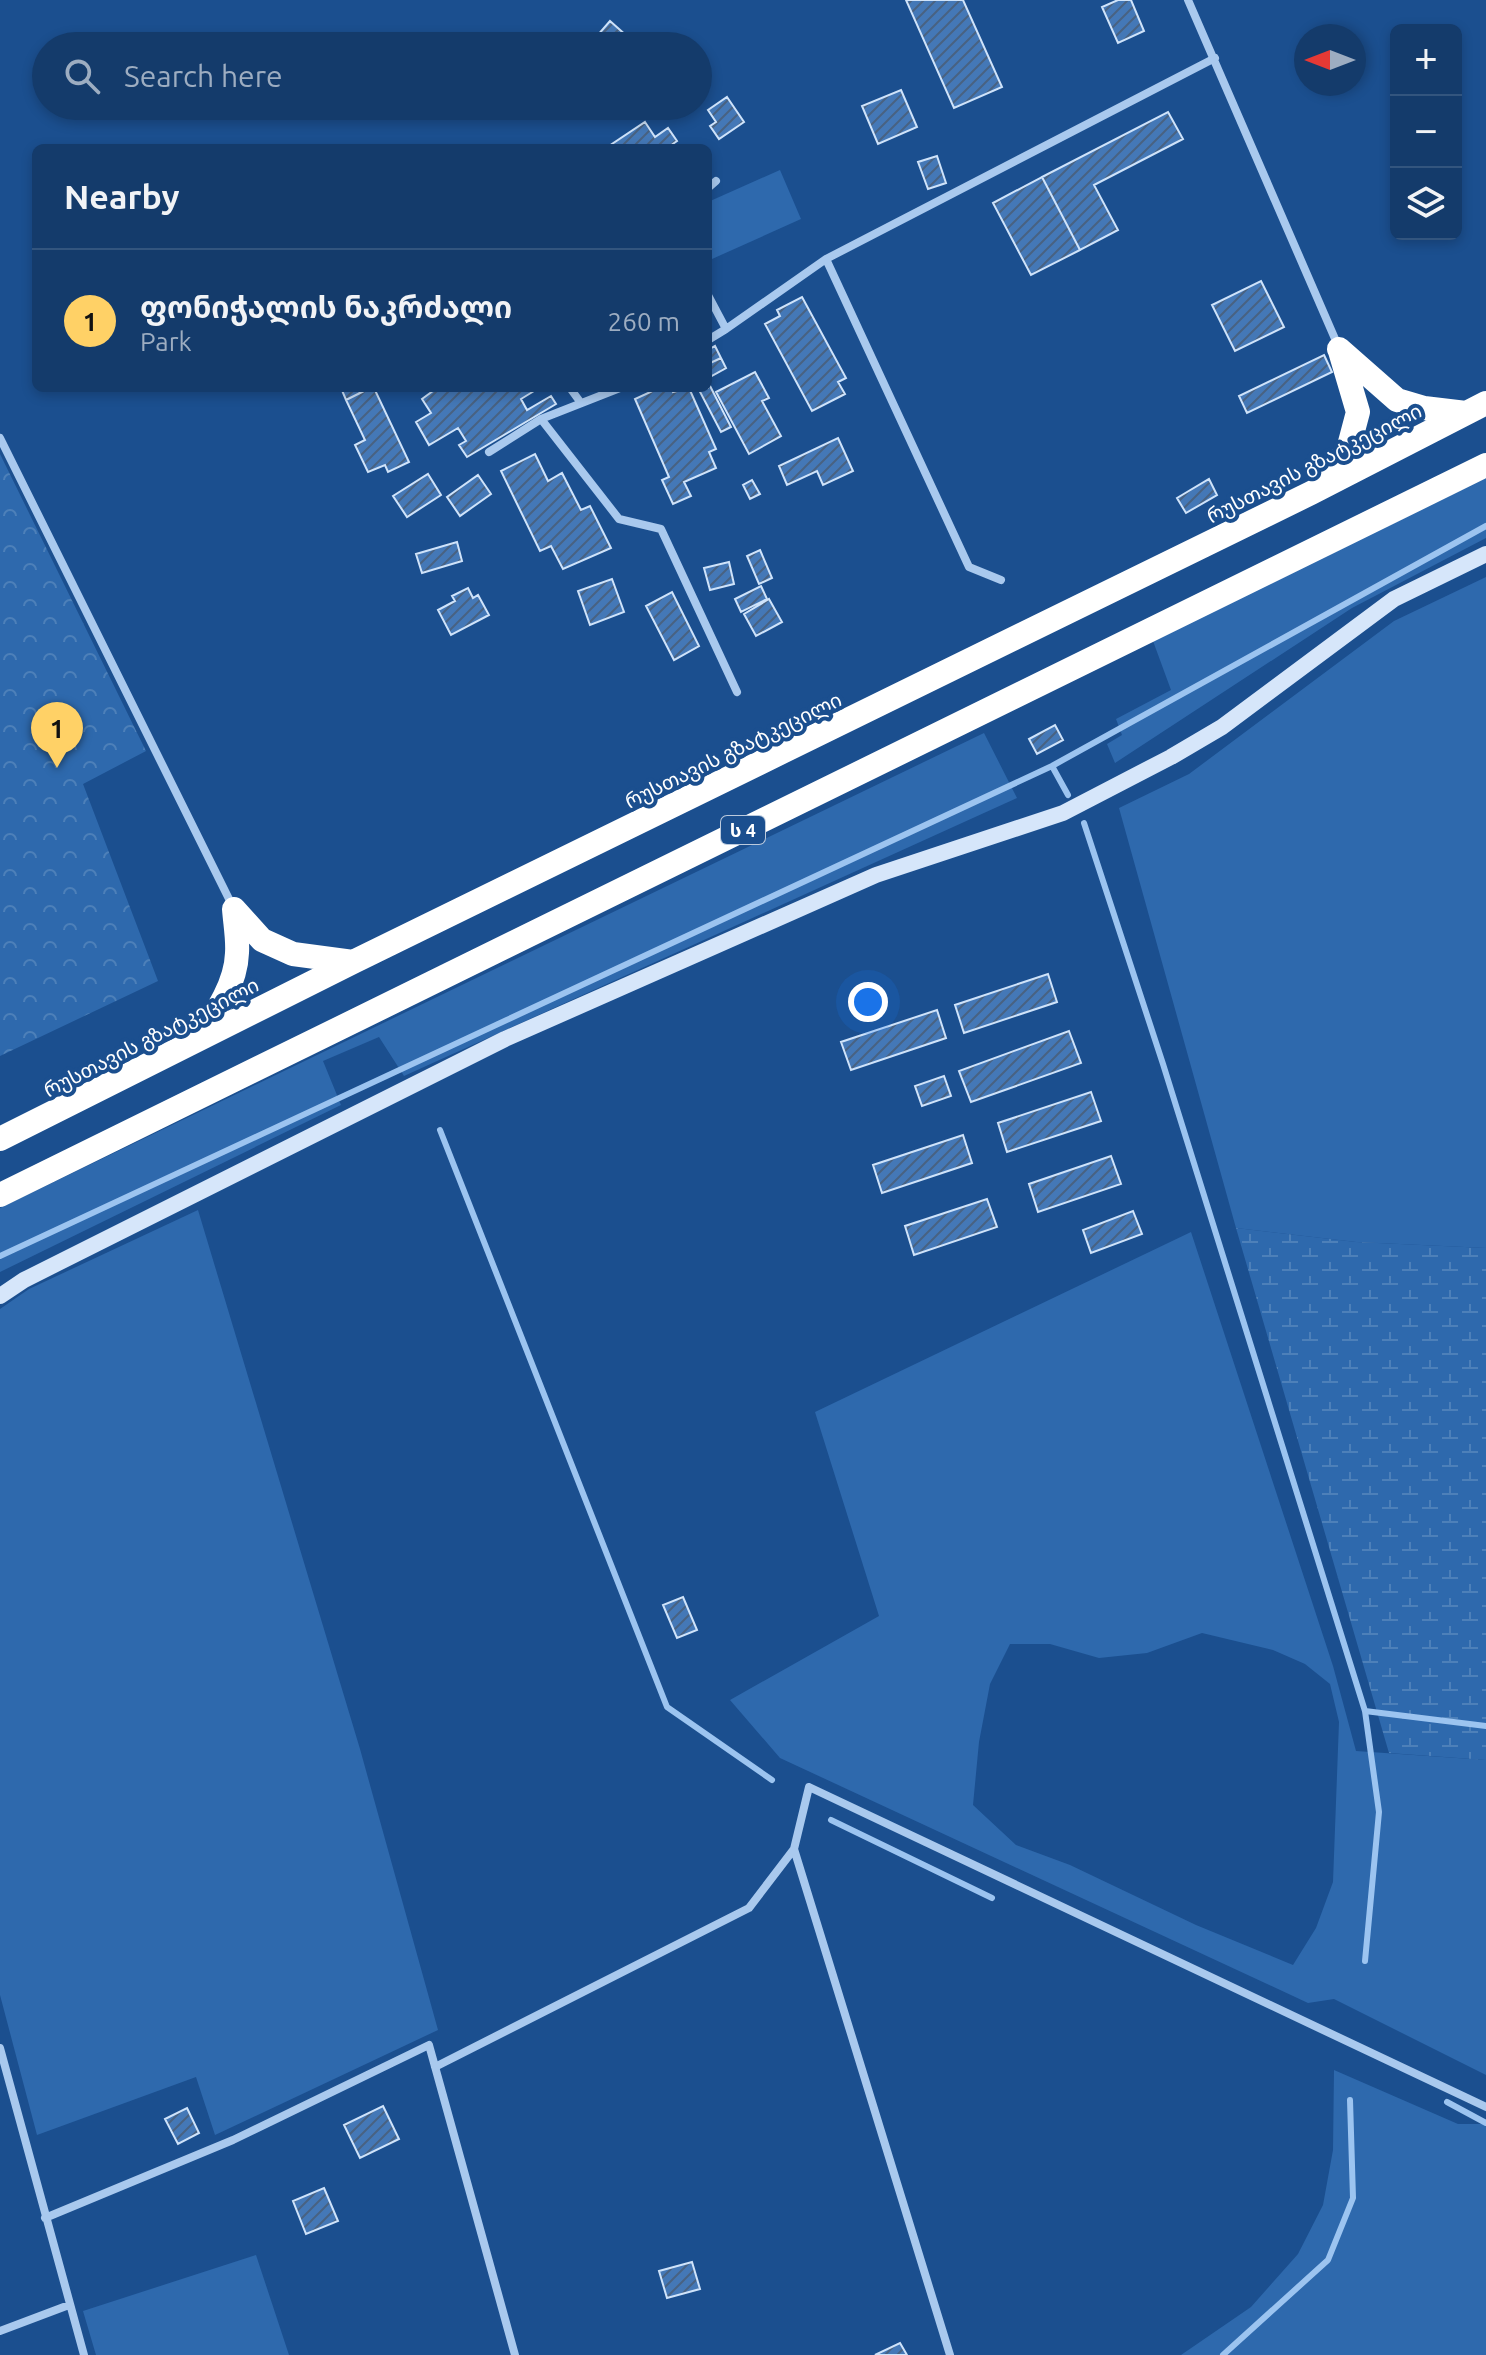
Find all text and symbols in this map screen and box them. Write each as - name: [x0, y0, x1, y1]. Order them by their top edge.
- north arrow: [1294, 24, 1366, 96]
- map controls: [1390, 24, 1462, 240]
- button: +: [1390, 24, 1462, 96]
- search box: [32, 32, 712, 120]
- icon: search: [60, 54, 104, 98]
- text: Search here: [124, 59, 283, 93]
- button: −: [1390, 96, 1462, 168]
- button: layers: [1390, 168, 1462, 240]
- text: Nearby: [64, 177, 179, 215]
- text: ფონიჭალის ნაკრძალი: [140, 290, 512, 324]
- text: 1: [83, 307, 97, 336]
- text: 260 m: [608, 307, 680, 336]
- text: Park: [140, 327, 192, 356]
- street label: რუსთავის გზატკეცილი: [1203, 399, 1426, 529]
- street label: რუსთავის გზატკეცილი: [621, 687, 846, 814]
- pin: 1: [31, 702, 83, 768]
- road number: ს 4: [721, 816, 765, 844]
- street label: რუსთავის გზატკეცილი: [40, 973, 263, 1103]
- your location: [848, 982, 888, 1022]

